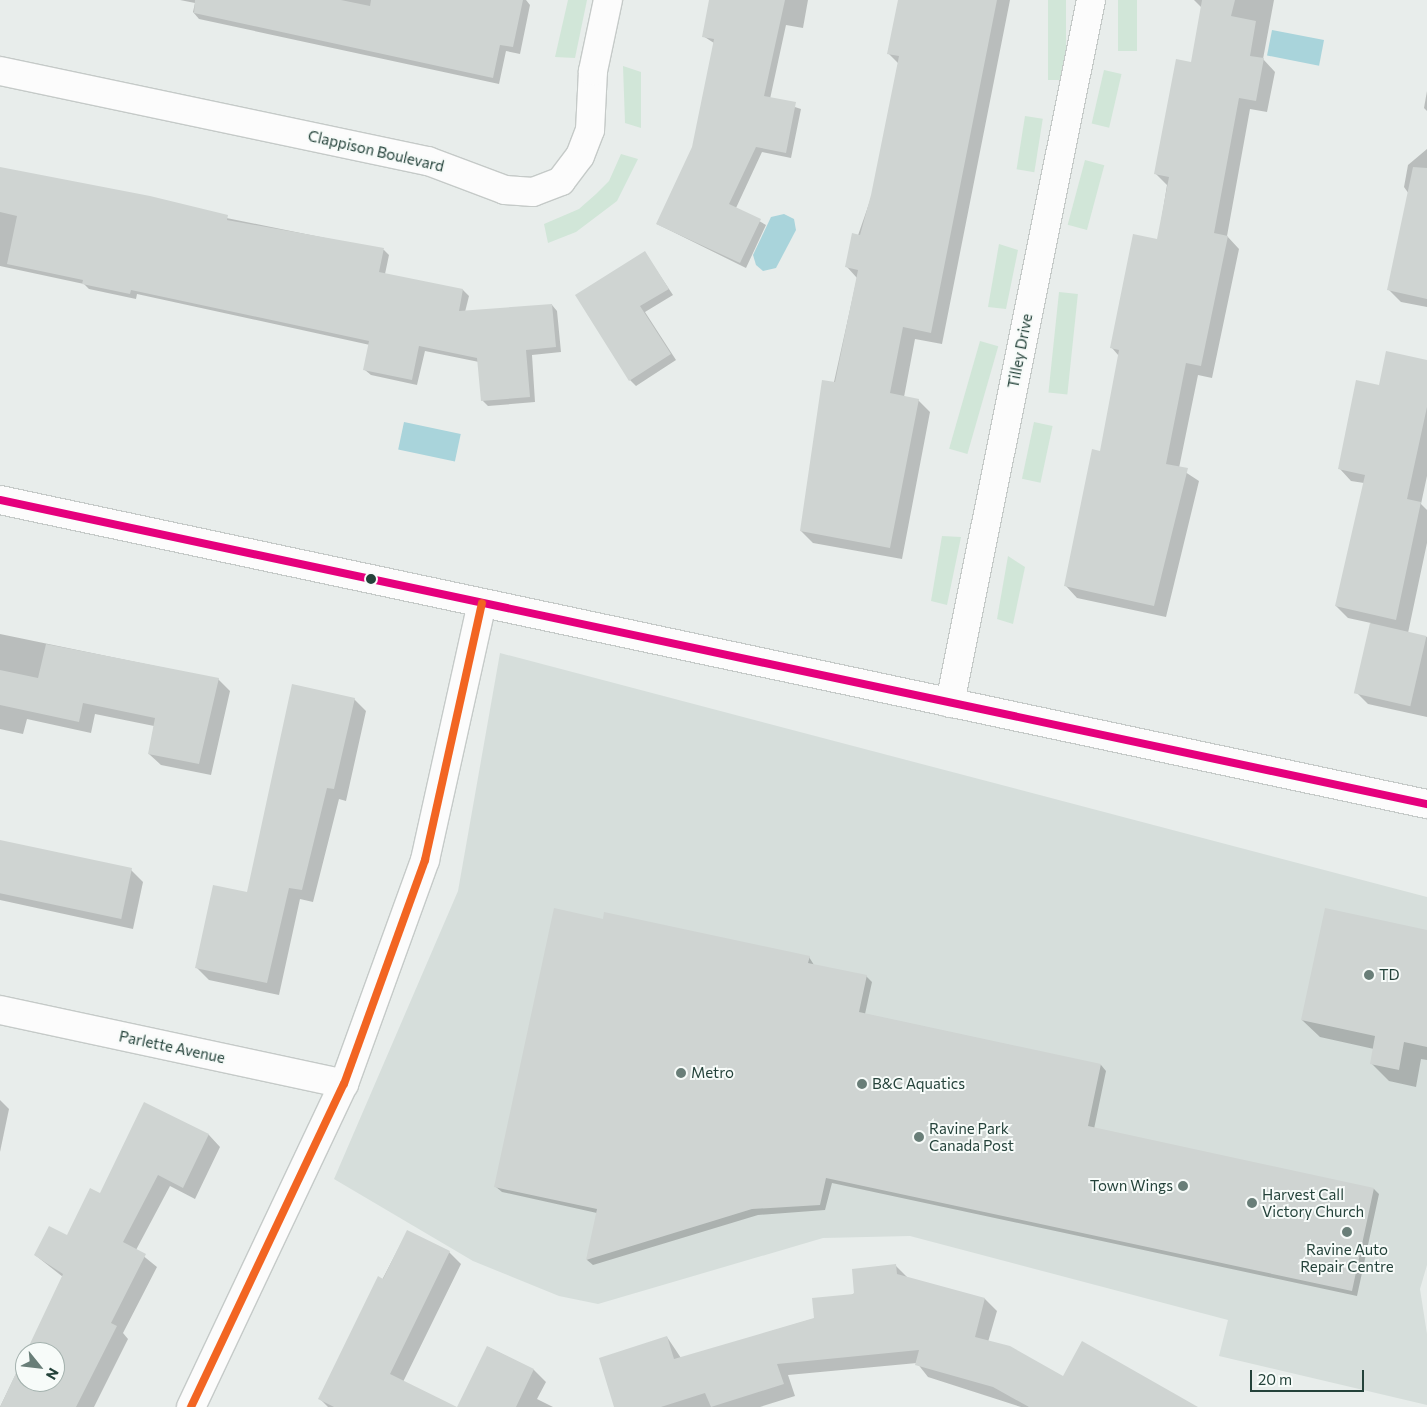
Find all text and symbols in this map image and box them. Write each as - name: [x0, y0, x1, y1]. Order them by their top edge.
- street label: Clappison Boulevard: [306, 127, 446, 175]
- street label: Tilley Drive: [1004, 312, 1036, 390]
- unlabelled marker: [366, 574, 376, 584]
- place label: TD: [1379, 966, 1400, 984]
- marker: TD: [1363, 969, 1375, 981]
- street label: Parlette Avenue: [117, 1027, 227, 1067]
- place label: Metro: [691, 1064, 734, 1082]
- marker: Metro: [675, 1067, 687, 1079]
- place label: B&C Aquatics: [872, 1075, 965, 1093]
- marker: B&C Aquatics: [856, 1078, 868, 1090]
- place label: Ravine Park Canada Post: [929, 1119, 1014, 1154]
- marker: Ravine Park Canada Post: [913, 1131, 925, 1143]
- place label: Town Wings: [1090, 1177, 1173, 1195]
- marker: Town Wings: [1177, 1180, 1189, 1192]
- place label: Harvest Call Victory Church: [1262, 1185, 1364, 1220]
- marker: Harvest Call Victory Church: [1246, 1197, 1258, 1209]
- marker: Ravine Auto Repair Centre: [1341, 1226, 1353, 1238]
- place label: Ravine Auto Repair Centre: [1300, 1240, 1394, 1275]
- north arrow: [15, 1342, 65, 1392]
- scale bar: [1252, 1360, 1366, 1392]
- text: N: [43, 1365, 63, 1383]
- text: 20 m: [1258, 1370, 1292, 1388]

